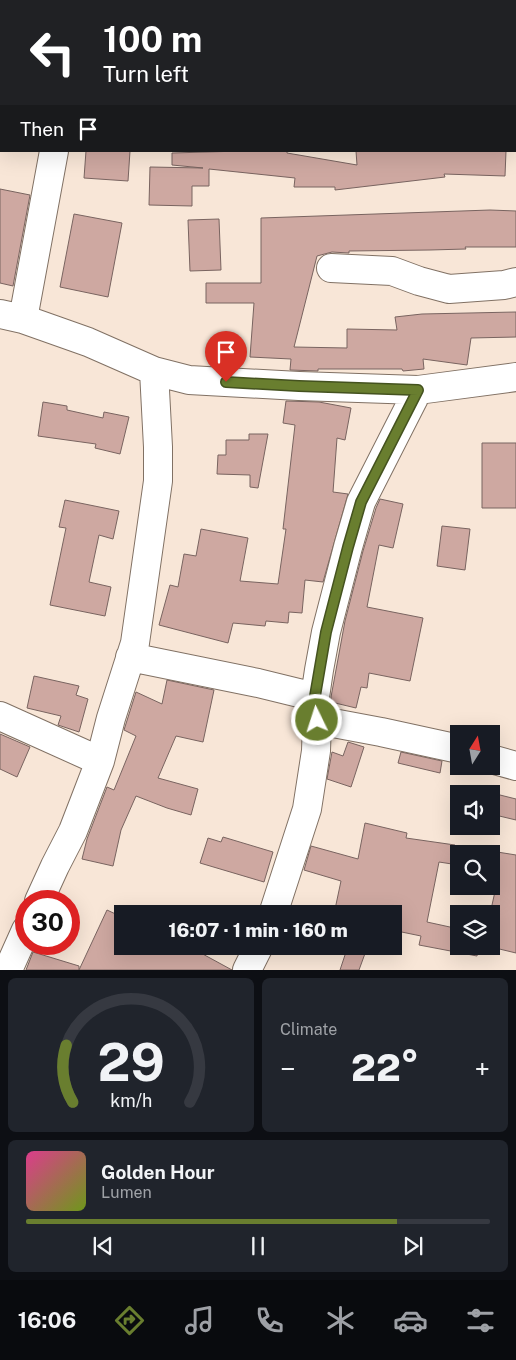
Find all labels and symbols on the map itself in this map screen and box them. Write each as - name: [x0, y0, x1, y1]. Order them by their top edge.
- pin: [205, 331, 247, 382]
- position arrow: [290, 693, 342, 745]
- north arrow: [450, 725, 500, 775]
- speed limit sign: 30: [15, 890, 80, 955]

